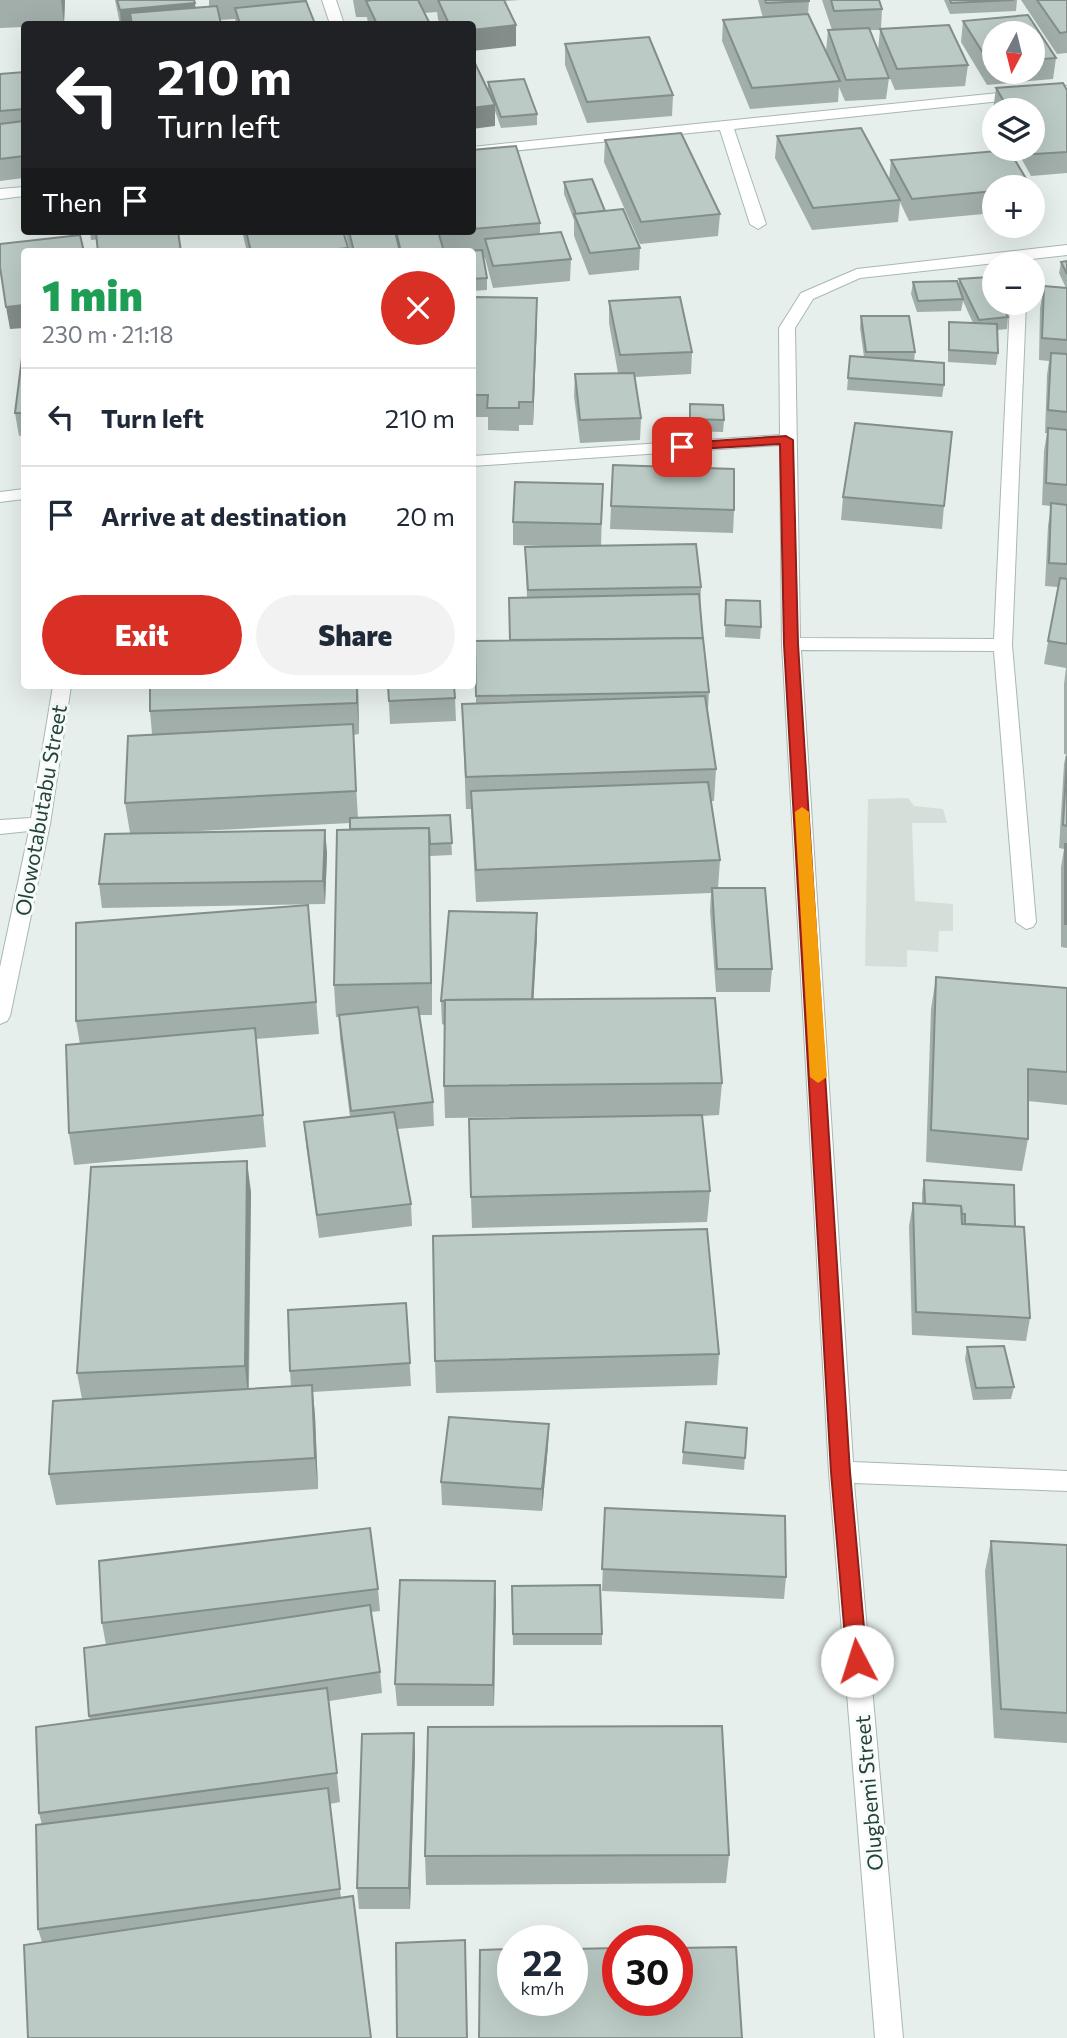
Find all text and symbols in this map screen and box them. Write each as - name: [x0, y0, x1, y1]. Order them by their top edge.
- north arrow: [982, 21, 1045, 84]
- map controls: [982, 21, 1045, 315]
- text: 210 m: [157, 45, 292, 105]
- icon: left: [42, 49, 133, 140]
- button: layers: [982, 98, 1045, 161]
- text: Turn left: [157, 105, 281, 145]
- button: +: [982, 175, 1045, 238]
- icon: arrive: [116, 182, 154, 220]
- text: Then: [42, 186, 102, 217]
- button: −: [982, 252, 1045, 315]
- text: 1 min: [42, 268, 143, 320]
- button: close: [381, 271, 455, 345]
- text: 230 m · 21:18: [42, 320, 173, 348]
- icon: left: [42, 398, 80, 436]
- text: Turn left: [101, 402, 204, 433]
- text: 210 m: [385, 402, 455, 433]
- pin: [652, 417, 712, 477]
- icon: arrive: [663, 428, 701, 466]
- icon: arrive: [42, 496, 80, 534]
- text: Arrive at destination: [101, 500, 347, 531]
- text: 20 m: [396, 500, 455, 531]
- button: Exit: [42, 595, 242, 675]
- button: Share: [256, 595, 455, 675]
- street label: Olowotabutabu Street: [9, 702, 71, 918]
- position arrow: [820, 1624, 894, 1698]
- street label: Olugbemi Street: [849, 1714, 887, 1872]
- speed limit sign: 30: [602, 1925, 693, 2016]
- text: 22: [523, 1940, 562, 1983]
- text: km/h: [521, 1977, 564, 1999]

